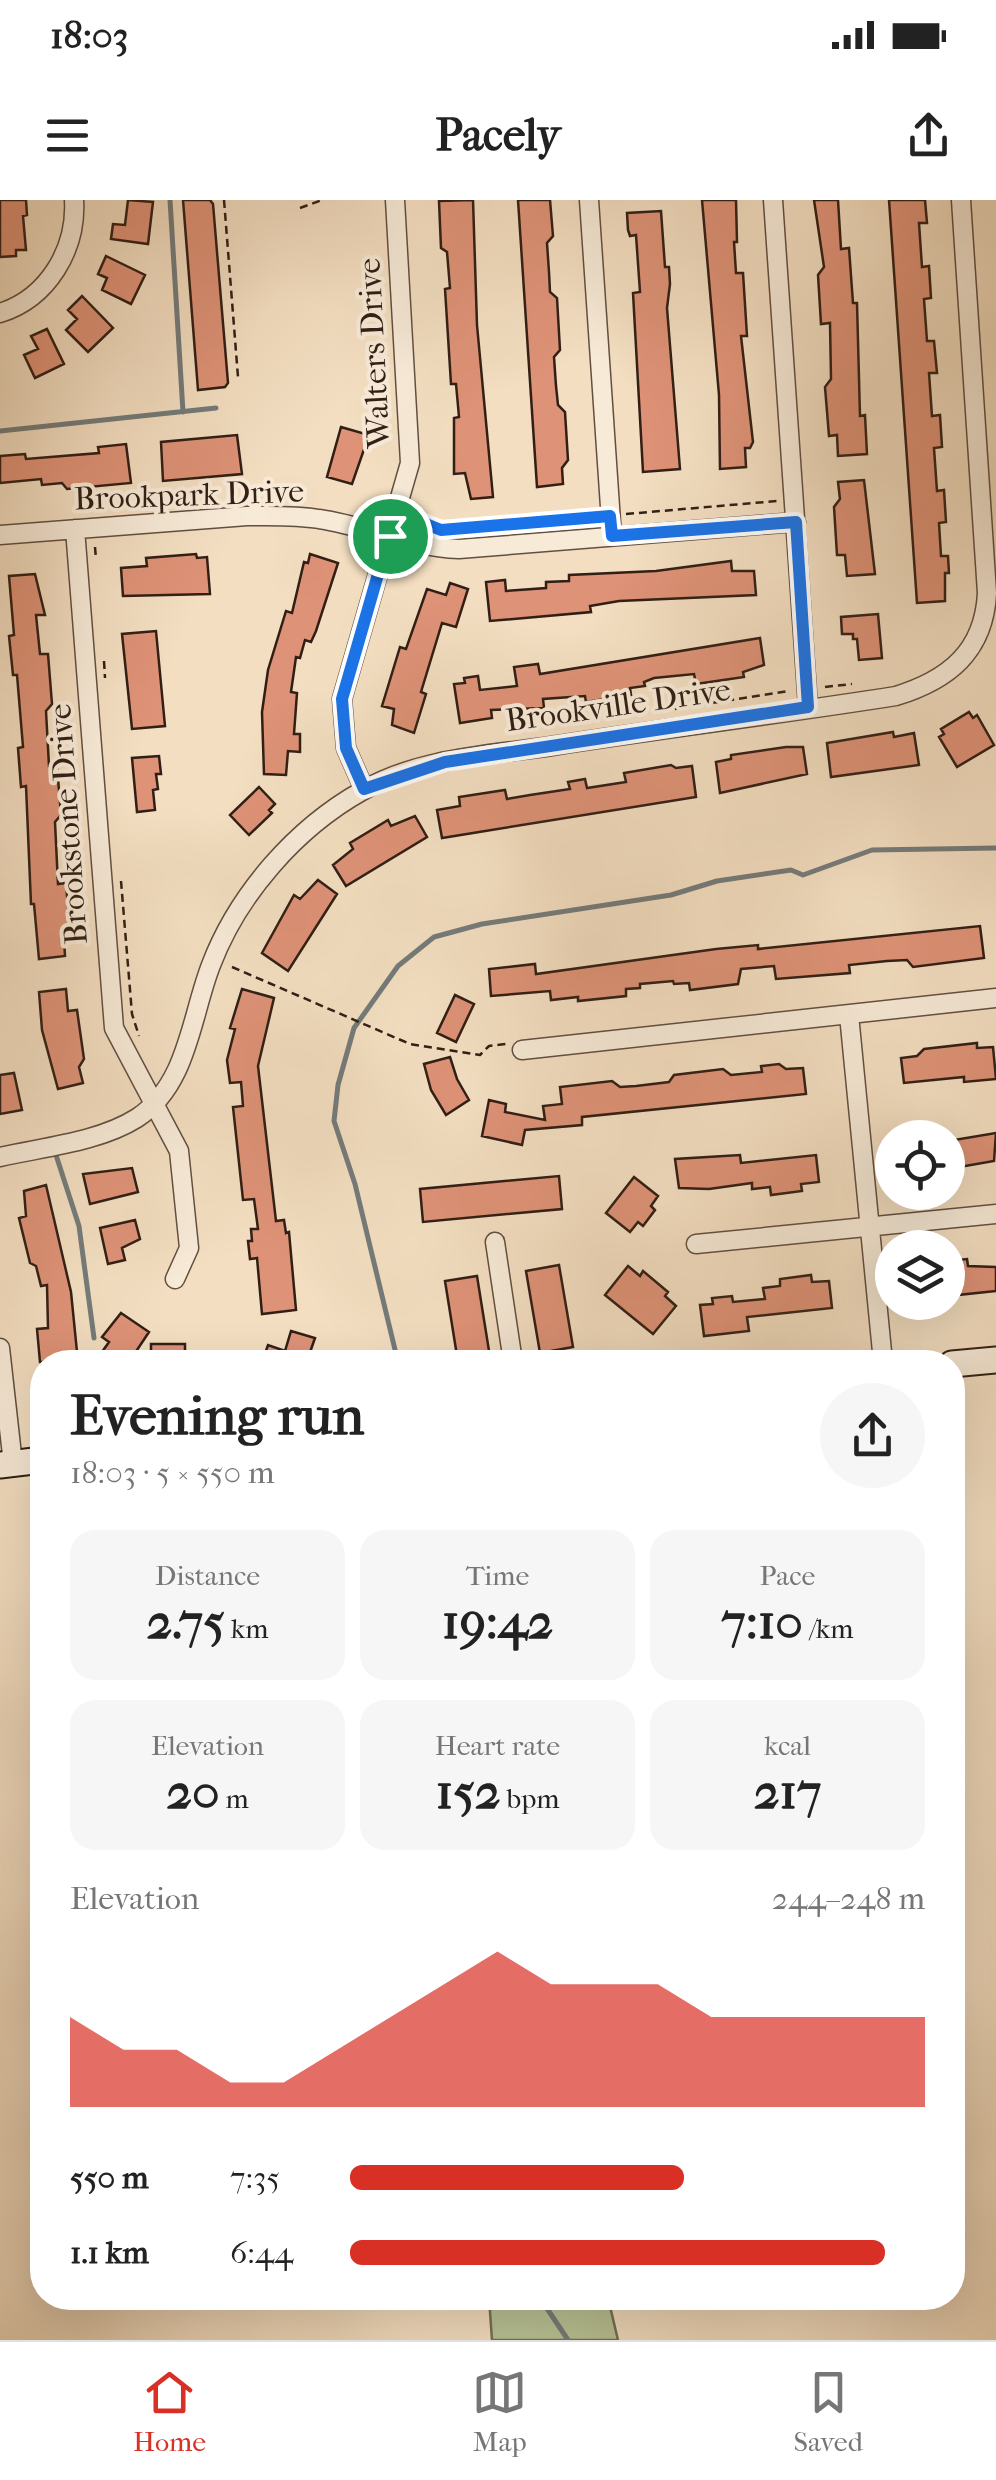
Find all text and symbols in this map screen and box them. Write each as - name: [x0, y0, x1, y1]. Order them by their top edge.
- text: 18:03: [50, 13, 128, 58]
- icon: menu: [40, 108, 95, 163]
- icon: share: [901, 108, 956, 163]
- text: Pacely: [436, 109, 560, 162]
- street label: Walters Drive: [351, 257, 398, 450]
- street label: Brookpark Drive: [73, 472, 305, 518]
- pin: [348, 494, 433, 579]
- icon: arrive: [363, 509, 418, 564]
- street label: Brookville Drive: [503, 671, 733, 739]
- street label: Brookstone Drive: [41, 702, 95, 946]
- map controls: [875, 1120, 965, 1320]
- button: locate: [875, 1120, 965, 1210]
- button: layers: [875, 1230, 965, 1320]
- button: share: [820, 1383, 925, 1488]
- text: Evening run: [70, 1384, 364, 1448]
- text: 18:03 · 5 × 550 m: [70, 1454, 275, 1491]
- text: Distance: [155, 1559, 260, 1592]
- text: Time: [466, 1559, 529, 1592]
- text: Pace: [760, 1559, 815, 1592]
- text: 2.75: [147, 1592, 225, 1651]
- text: 19:42: [442, 1592, 553, 1651]
- text: 7:10: [722, 1592, 803, 1651]
- text: km: [225, 1612, 269, 1645]
- text: /km: [803, 1612, 853, 1645]
- text: Elevation: [151, 1729, 264, 1762]
- text: Heart rate: [435, 1729, 560, 1762]
- text: kcal: [764, 1729, 811, 1762]
- text: 20: [166, 1762, 220, 1821]
- text: 152: [436, 1762, 500, 1821]
- text: 217: [754, 1762, 821, 1821]
- text: m: [220, 1782, 249, 1815]
- text: bpm: [500, 1782, 559, 1815]
- text: Elevation: [70, 1880, 199, 1917]
- text: 244–248 m: [772, 1880, 925, 1917]
- text: 550 m: [70, 2159, 149, 2196]
- text: 7:35: [230, 2159, 280, 2196]
- text: 1.1 km: [70, 2234, 149, 2271]
- text: 6:44: [230, 2234, 293, 2271]
- tab: Home: [133, 2365, 206, 2458]
- tab: Map: [472, 2365, 527, 2458]
- tab: Saved: [793, 2365, 863, 2458]

